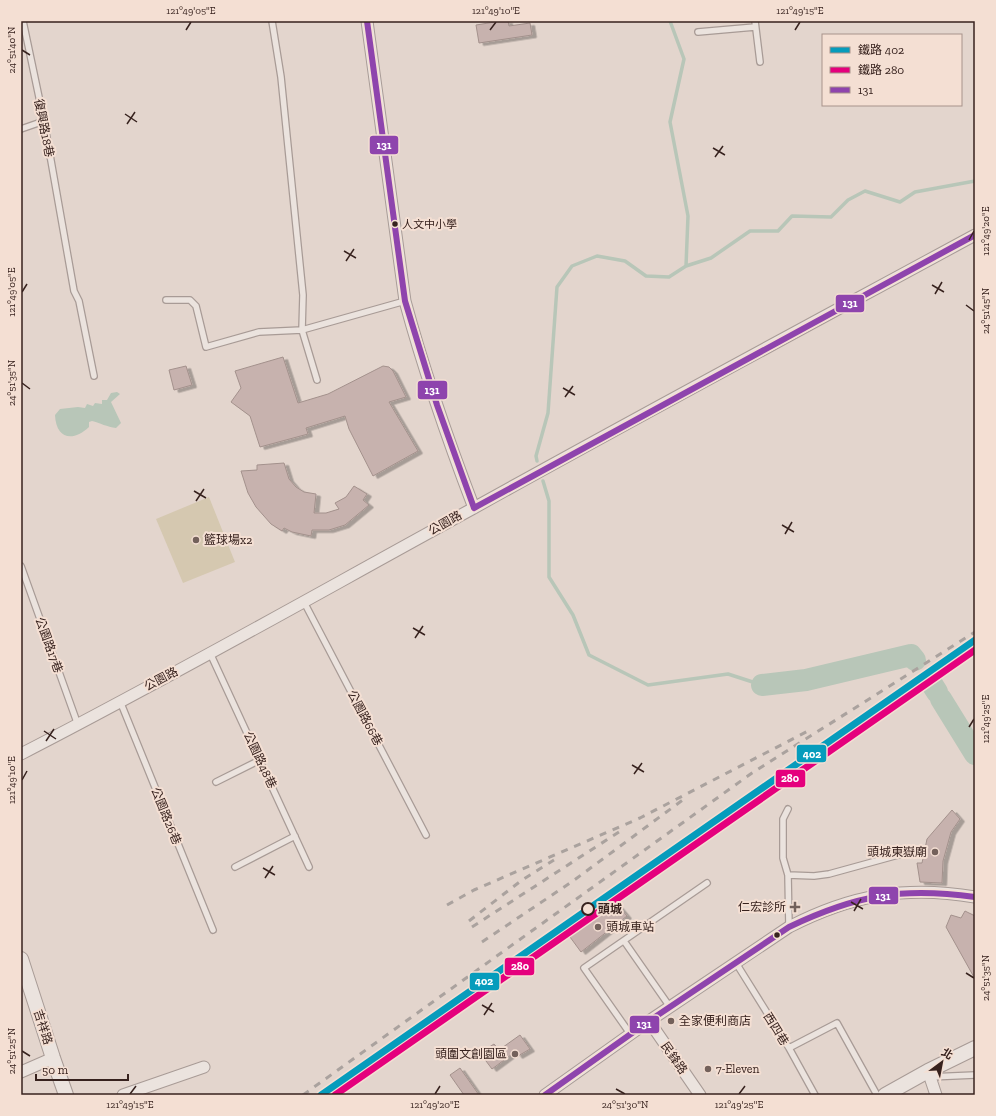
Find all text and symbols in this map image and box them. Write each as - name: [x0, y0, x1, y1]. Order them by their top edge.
- text: 121°49'05"E: [166, 5, 216, 17]
- text: 121°49'10"E: [472, 5, 520, 17]
- text: 121°49'15"E: [776, 5, 824, 17]
- text: 24°51'40"N: [6, 26, 18, 73]
- legend: [822, 34, 962, 106]
- text: 鐵路 402: [858, 43, 904, 57]
- text: 鐵路 280: [858, 63, 904, 77]
- text: 131: [858, 83, 873, 97]
- street label: 復興路18巷: [31, 98, 57, 158]
- line badge: 131: [369, 135, 399, 155]
- text: 131: [377, 139, 392, 152]
- text: 121°49'20"E: [980, 206, 992, 256]
- place label: 人文中小學: [402, 218, 457, 231]
- marker: 人文中小學: [390, 219, 400, 229]
- text: 121°49'05"E: [6, 267, 18, 317]
- text: 24°51'45"N: [980, 287, 992, 334]
- line badge: 131: [835, 294, 865, 313]
- text: 131: [843, 297, 858, 310]
- text: 24°51'35"N: [6, 359, 18, 406]
- line badge: 131: [417, 380, 448, 400]
- text: 131: [425, 384, 440, 397]
- street label: 公園路: [426, 508, 464, 538]
- place label: 籃球場x2: [204, 533, 252, 547]
- marker: 籃球場x2: [191, 535, 201, 545]
- street label: 公園路17巷: [32, 615, 66, 675]
- street label: 公園路: [142, 664, 180, 694]
- street label: 公園路66巷: [345, 688, 385, 748]
- text: 121°49'25"E: [980, 695, 992, 743]
- street label: 公園路48巷: [241, 729, 279, 791]
- line badge: 402: [796, 744, 827, 763]
- text: 402: [803, 748, 821, 761]
- text: 121°49'10"E: [6, 756, 18, 804]
- line badge: 280: [775, 769, 806, 788]
- text: 280: [781, 772, 799, 785]
- street label: 公園路26巷: [148, 785, 184, 847]
- place label: 頭城東嶽廟: [867, 845, 927, 859]
- marker: 頭城東嶽廟: [930, 847, 940, 857]
- line badge: 131: [868, 886, 899, 905]
- text: 131: [876, 890, 891, 903]
- place label: 仁宏診所: [738, 900, 786, 914]
- marker: 仁宏診所: [789, 901, 801, 913]
- marker: 頭城: [581, 902, 595, 916]
- place label: 頭城: [598, 902, 622, 916]
- place label: 頭城車站: [606, 920, 654, 934]
- marker: 頭城車站: [593, 922, 603, 932]
- unlabelled marker: [772, 930, 782, 940]
- text: 24°51'35"N: [980, 954, 992, 1001]
- line badge: 280: [504, 957, 535, 976]
- text: 280: [511, 960, 529, 973]
- line badge: 402: [469, 972, 500, 991]
- text: 402: [475, 975, 493, 988]
- street label: 吉祥路: [31, 1008, 55, 1046]
- street label: 西四巷: [761, 1010, 791, 1048]
- place label: 全家便利商店: [679, 1014, 751, 1028]
- line badge: 131: [629, 1015, 660, 1034]
- marker: 全家便利商店: [666, 1016, 676, 1026]
- text: 131: [637, 1018, 652, 1031]
- text: 24°51'25"N: [6, 1027, 18, 1074]
- street label: 民鋒路: [658, 1039, 690, 1077]
- north arrow: [922, 1042, 962, 1082]
- text: 北: [939, 1046, 955, 1062]
- place label: 頭圍文創園區: [435, 1047, 507, 1061]
- marker: 頭圍文創園區: [510, 1049, 520, 1059]
- scale bar: [36, 1056, 128, 1082]
- place label: 7-Eleven: [716, 1062, 759, 1076]
- text: 50 m: [42, 1063, 69, 1077]
- marker: 7-Eleven: [703, 1064, 713, 1074]
- text: 121°49'15"E: [106, 1099, 154, 1111]
- text: 121°49'20"E: [410, 1099, 460, 1111]
- text: 24°51'30"N: [602, 1099, 649, 1111]
- text: 121°49'25"E: [715, 1099, 763, 1111]

